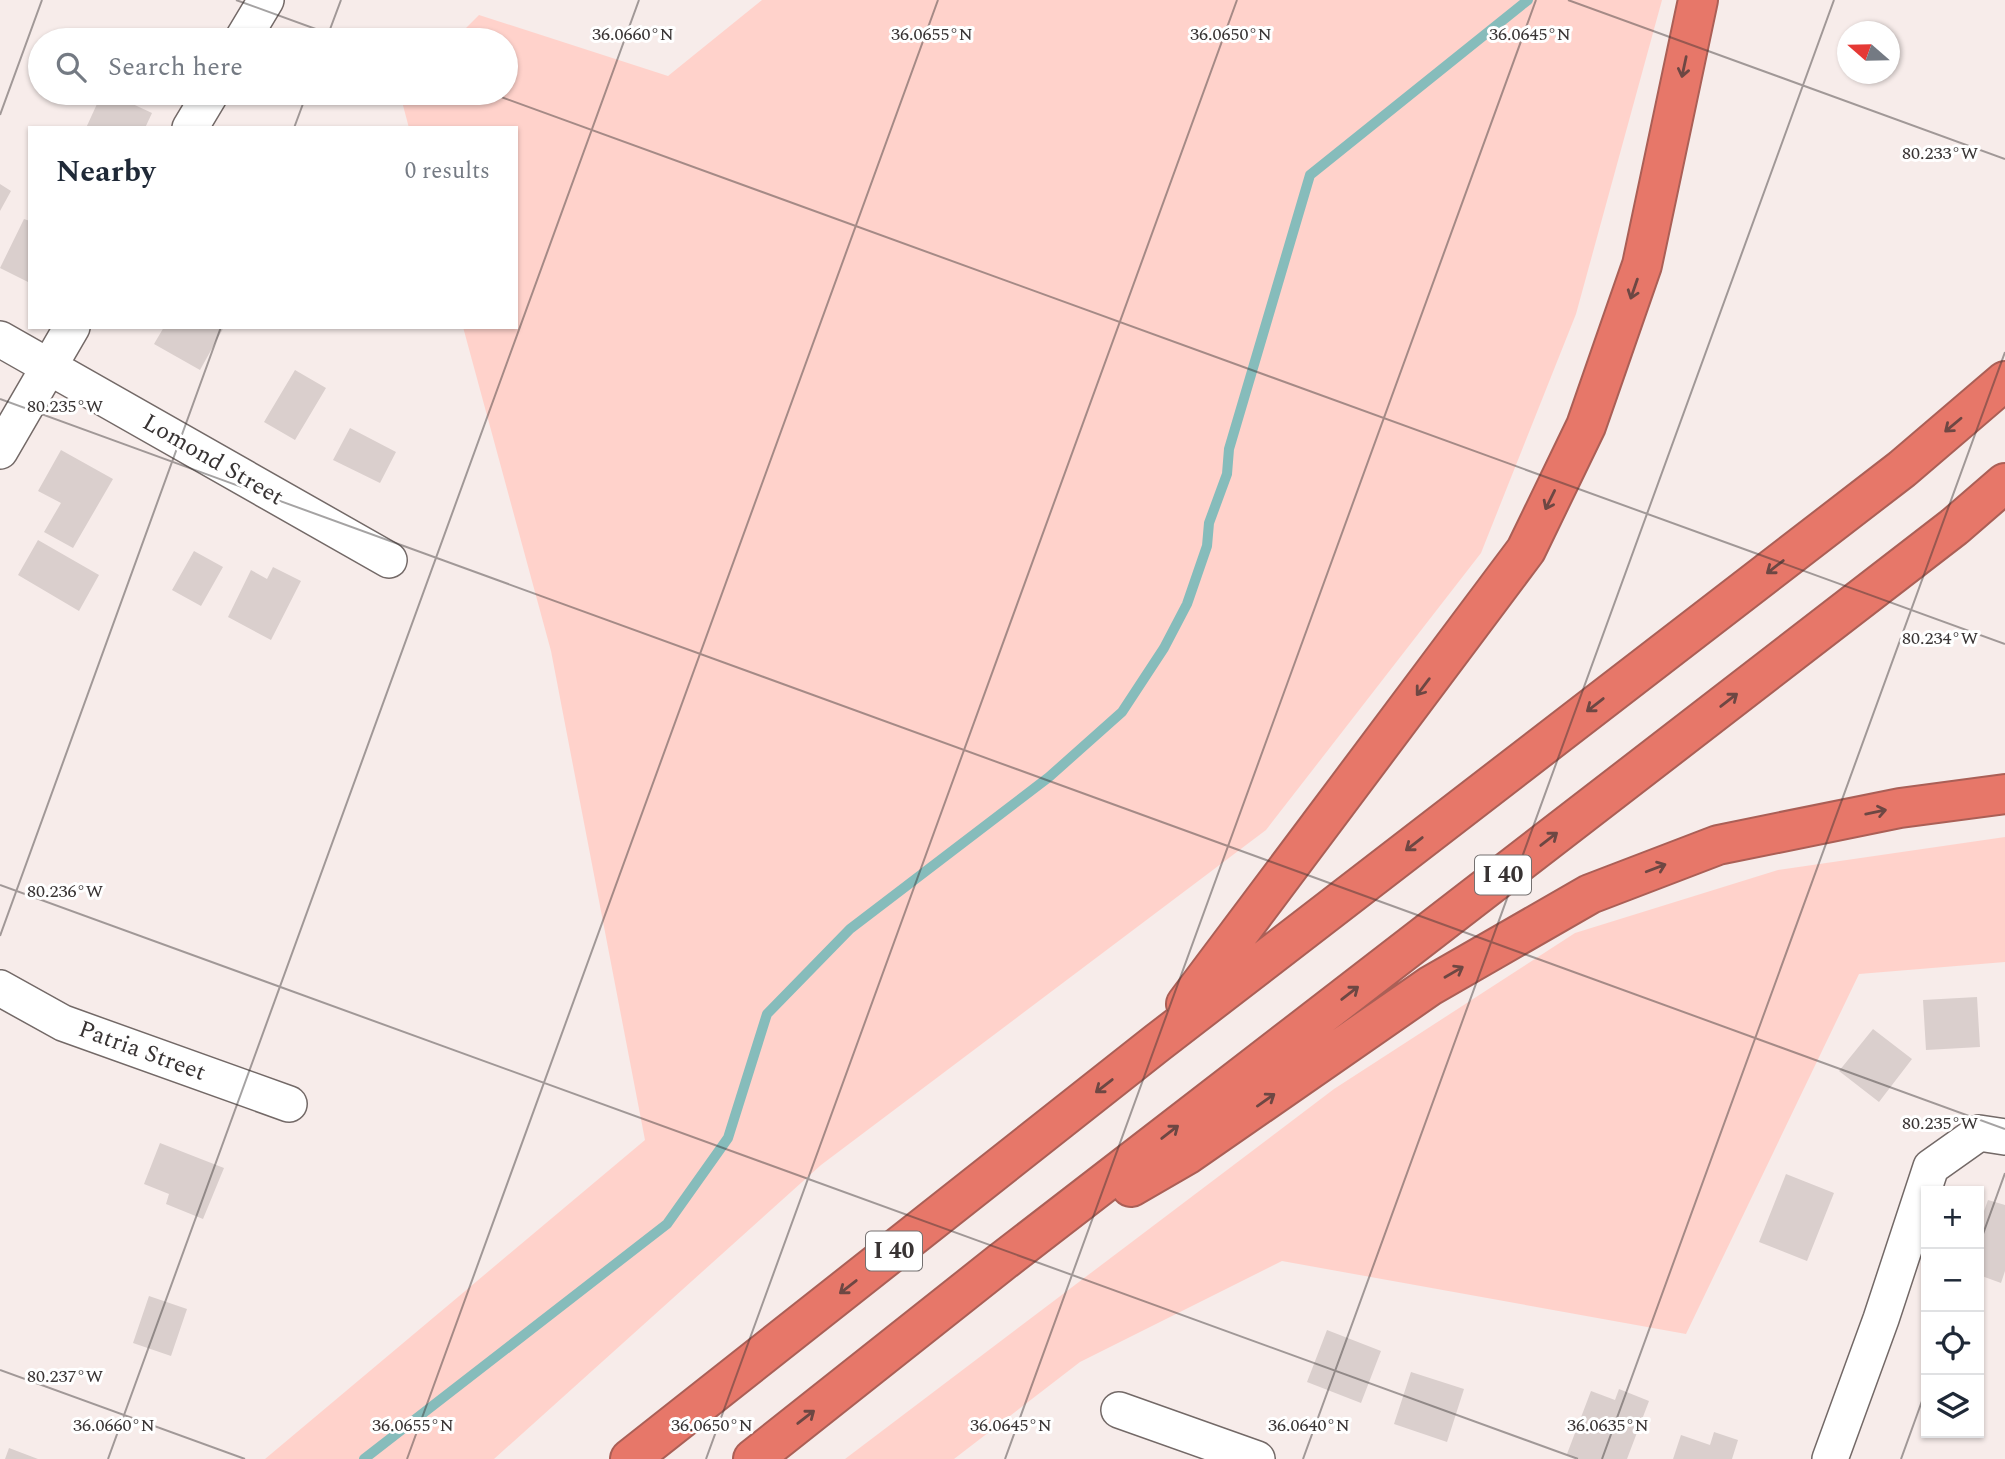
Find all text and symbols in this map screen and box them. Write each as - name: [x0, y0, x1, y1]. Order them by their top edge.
- text: 36.0660°N: [592, 21, 674, 48]
- text: 36.0655°N: [891, 21, 973, 48]
- text: 36.0650°N: [1190, 21, 1272, 48]
- text: 36.0645°N: [1489, 21, 1571, 48]
- north arrow: [1837, 21, 1900, 84]
- search box: [28, 28, 518, 105]
- text: Search here: [108, 47, 243, 87]
- icon: search: [52, 48, 90, 86]
- one-way arrow: [1676, 55, 1690, 78]
- text: 80.233°W: [1902, 140, 1978, 167]
- text: Nearby: [56, 149, 155, 195]
- text: 0 results: [405, 154, 490, 189]
- one-way arrow: [1627, 277, 1639, 299]
- text: 80.235°W: [27, 393, 103, 420]
- street label: Lomond Street: [136, 405, 290, 515]
- one-way arrow: [1944, 417, 1962, 433]
- one-way arrow: [1543, 489, 1556, 510]
- one-way arrow: [1766, 559, 1784, 574]
- text: 80.234°W: [1902, 625, 1978, 652]
- one-way arrow: [1415, 678, 1430, 696]
- one-way arrow: [1720, 693, 1738, 708]
- one-way arrow: [1586, 698, 1604, 713]
- one-way arrow: [1864, 805, 1887, 819]
- one-way arrow: [1540, 832, 1558, 847]
- one-way arrow: [1406, 837, 1424, 852]
- road number: I 40: [1475, 856, 1531, 894]
- one-way arrow: [1644, 861, 1666, 874]
- text: 80.236°W: [27, 878, 103, 905]
- one-way arrow: [1444, 965, 1464, 979]
- one-way arrow: [1340, 986, 1358, 1001]
- street label: Patria Street: [73, 1011, 211, 1091]
- one-way arrow: [1095, 1078, 1113, 1093]
- one-way arrow: [1256, 1093, 1275, 1107]
- text: 80.235°W: [1902, 1110, 1978, 1137]
- one-way arrow: [1160, 1125, 1178, 1140]
- map controls: [1921, 1186, 1984, 1438]
- button: +: [1921, 1186, 1984, 1249]
- road number: I 40: [866, 1232, 922, 1270]
- button: −: [1921, 1249, 1984, 1312]
- one-way arrow: [839, 1280, 858, 1295]
- button: locate: [1921, 1312, 1984, 1375]
- text: 80.237°W: [27, 1363, 103, 1390]
- button: layers: [1921, 1375, 1984, 1438]
- one-way arrow: [797, 1409, 815, 1424]
- text: 36.0660°N: [73, 1412, 155, 1439]
- text: 36.0655°N: [372, 1412, 454, 1439]
- text: 36.0650°N: [671, 1412, 753, 1439]
- text: 36.0645°N: [970, 1412, 1052, 1439]
- text: 36.0640°N: [1268, 1412, 1350, 1439]
- text: 36.0635°N: [1567, 1412, 1649, 1439]

